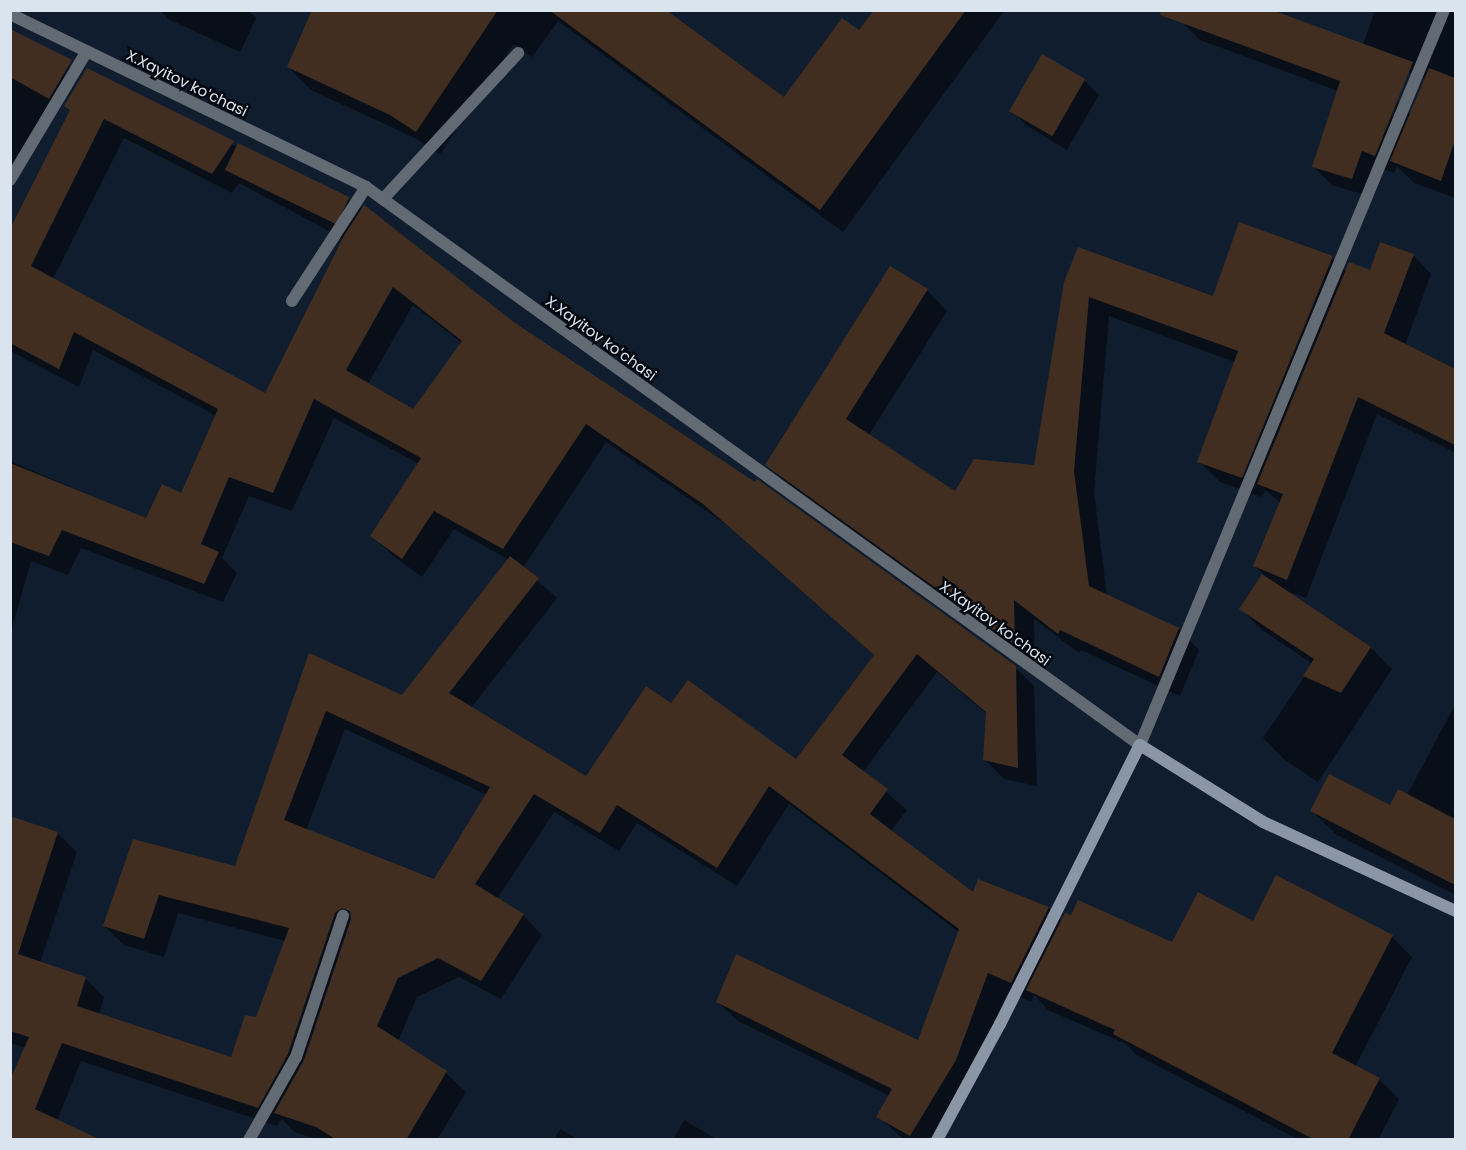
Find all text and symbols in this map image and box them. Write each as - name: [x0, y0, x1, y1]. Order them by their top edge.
- street label: X.Xayitov koʻchasi: [123, 46, 251, 120]
- street label: X.Xayitov koʻchasi: [542, 292, 660, 384]
- street label: X.Xayitov koʻchasi: [936, 577, 1054, 669]

